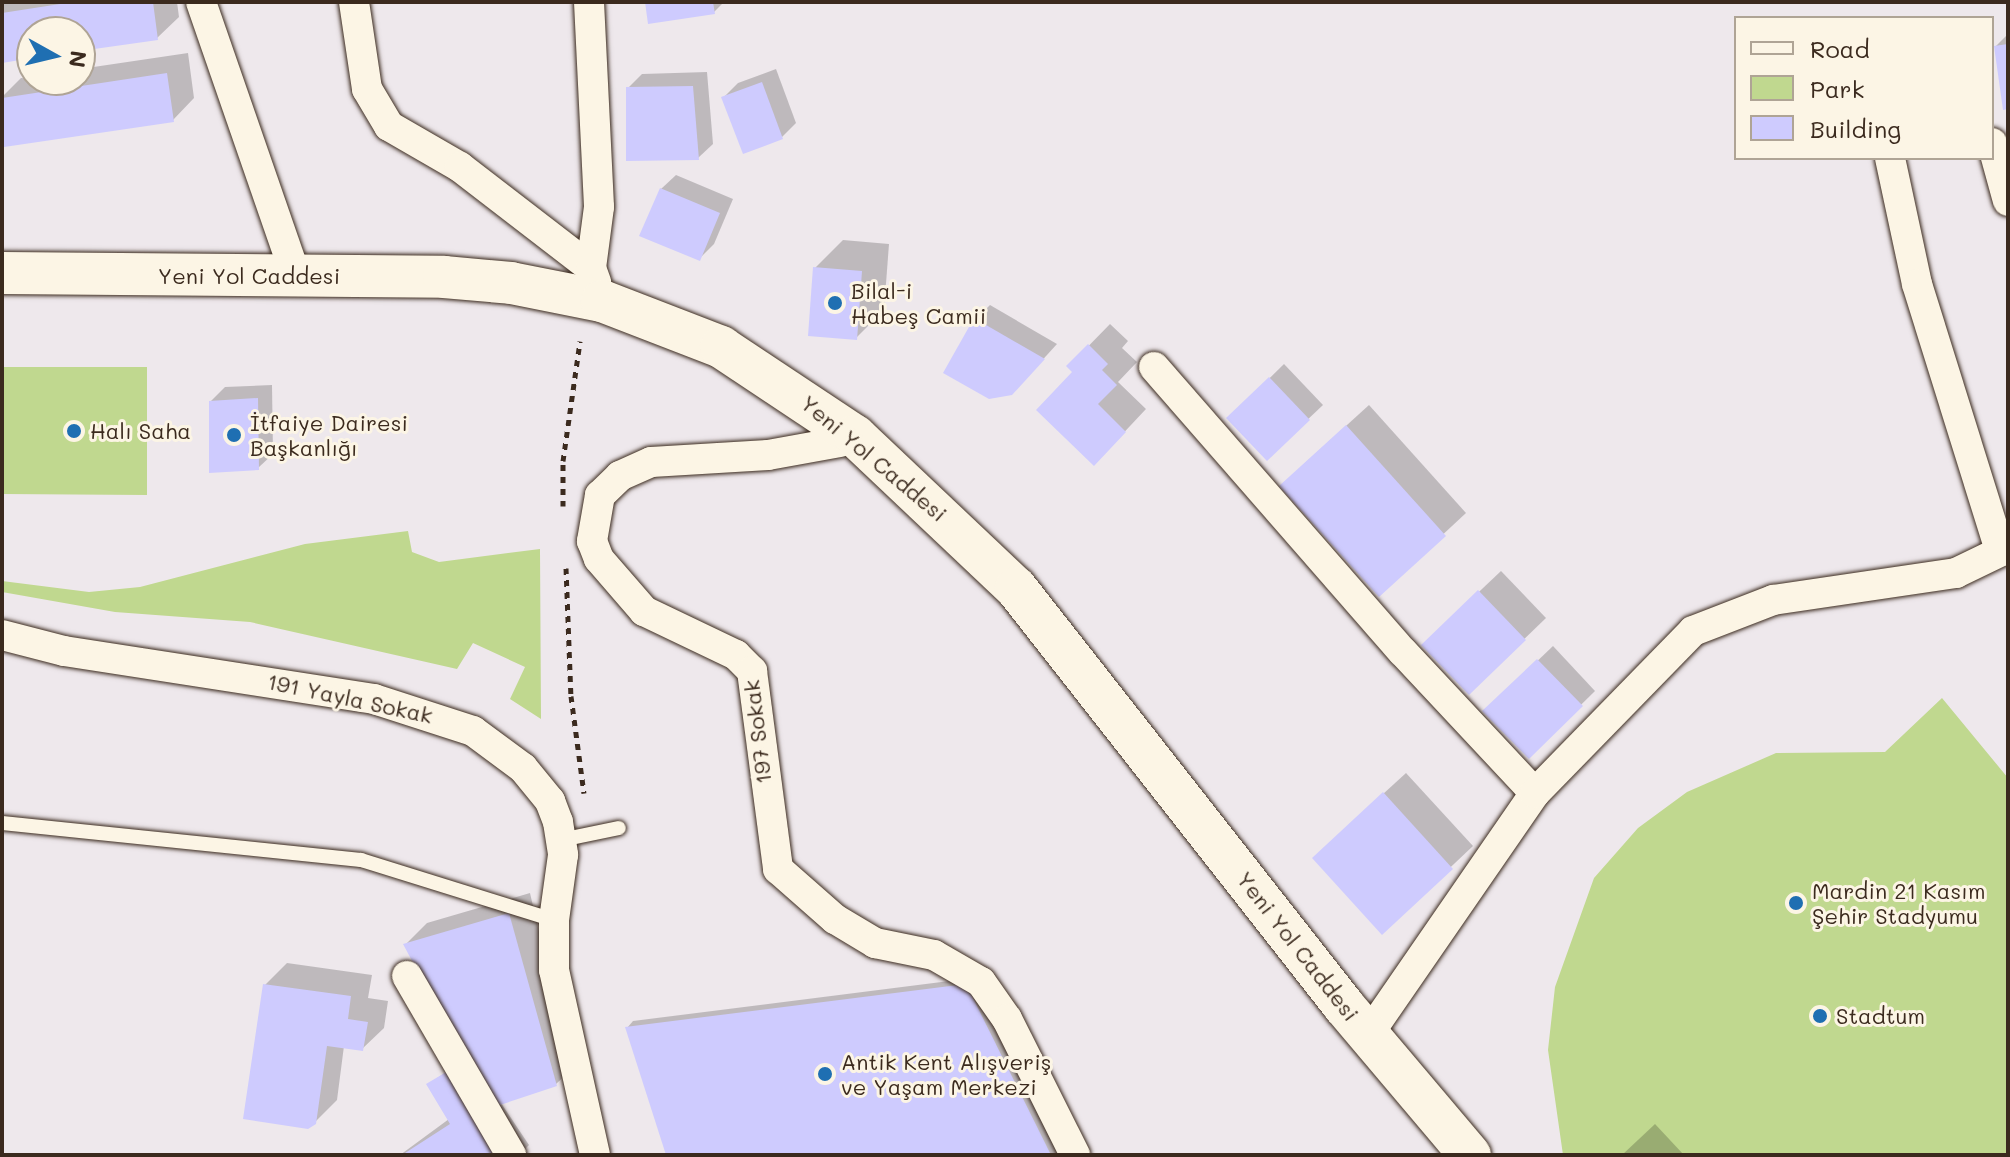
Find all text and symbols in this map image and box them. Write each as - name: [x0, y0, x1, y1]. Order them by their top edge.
- north arrow: [16, 16, 96, 96]
- legend: [1734, 16, 1994, 160]
- text: Road: [1810, 33, 1870, 64]
- text: N: [63, 49, 94, 69]
- text: Park: [1810, 73, 1864, 104]
- text: Building: [1810, 113, 1901, 144]
- street label: Yeni Yol Caddesi: [158, 263, 340, 289]
- place label: Bilal-i Habeş Camii: [851, 277, 986, 328]
- marker: Bilal-i Habeş Camii: [826, 294, 844, 312]
- street label: Yeni Yol Caddesi: [796, 389, 952, 527]
- place label: İtfaiye Dairesi Başkanlığı: [250, 409, 408, 460]
- place label: Halı Saha: [90, 418, 191, 444]
- marker: Halı Saha: [65, 422, 83, 440]
- marker: İtfaiye Dairesi Başkanlığı: [225, 426, 243, 444]
- street label: 191 Yayla Sokak: [265, 668, 435, 728]
- street label: 197 Sokak: [738, 678, 776, 786]
- street label: Yeni Yol Caddesi: [1231, 866, 1365, 1026]
- place label: Mardin 21 Kasım Şehir Stadyumu: [1812, 877, 1986, 928]
- marker: Mardin 21 Kasım Şehir Stadyumu: [1787, 894, 1805, 912]
- place label: Stadtum: [1836, 1003, 1925, 1029]
- marker: Stadtum: [1811, 1007, 1829, 1025]
- place label: Antik Kent Alışveriş ve Yaşam Merkezi: [841, 1048, 1051, 1100]
- marker: Antik Kent Alışveriş ve Yaşam Merkezi: [816, 1065, 834, 1083]

